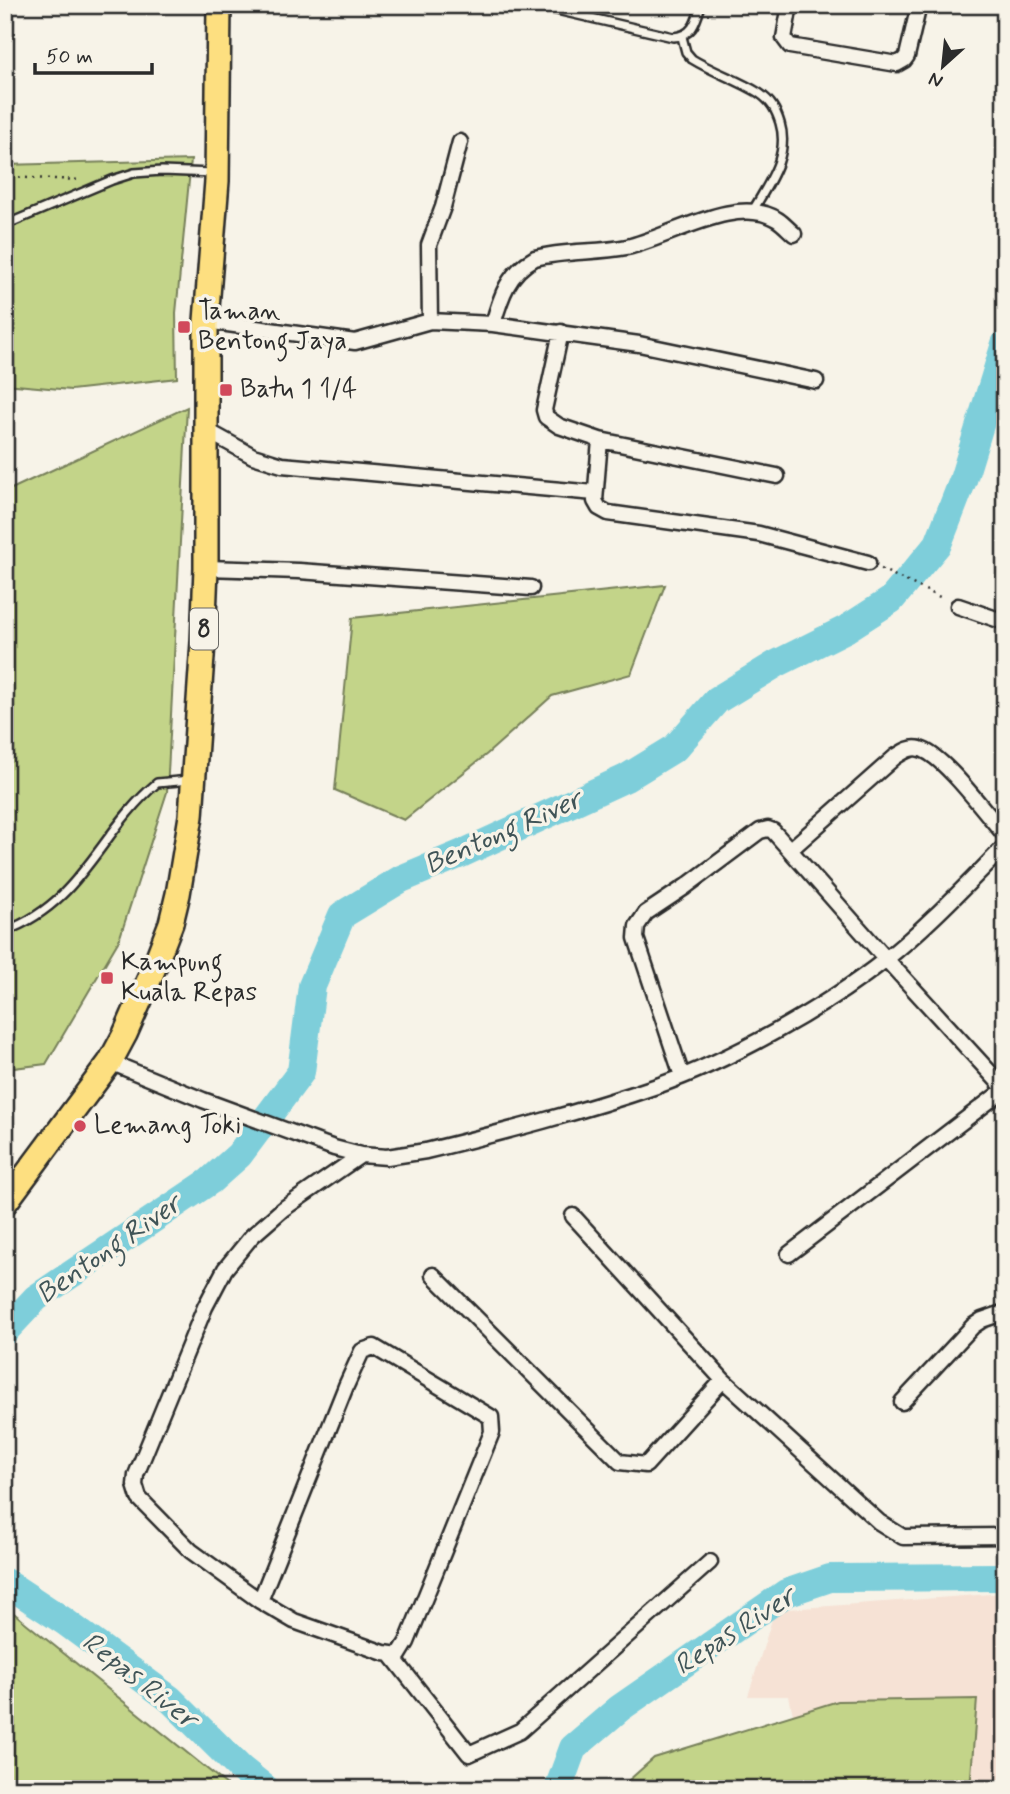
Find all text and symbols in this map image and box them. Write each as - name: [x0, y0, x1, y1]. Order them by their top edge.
- scale bar: [35, 32, 152, 76]
- north arrow: [908, 32, 978, 102]
- text: 50 m: [46, 43, 93, 71]
- text: N: [925, 66, 947, 94]
- place label: Taman Bentong Jaya: [198, 295, 347, 362]
- marker: Taman Bentong Jaya: [176, 319, 192, 335]
- place label: Batu 1 1/4: [240, 373, 357, 407]
- marker: Batu 1 1/4: [218, 382, 234, 398]
- road number: 8: [190, 608, 218, 650]
- water label: Bentong River: [419, 781, 591, 887]
- place label: Kampung Kuala Repas: [121, 946, 257, 1010]
- marker: Kampung Kuala Repas: [99, 970, 115, 986]
- place label: Lemang Toki: [94, 1109, 241, 1143]
- marker: Lemang Toki: [72, 1118, 88, 1134]
- water label: Bentong River: [30, 1185, 193, 1316]
- water label: Repas River: [668, 1577, 806, 1685]
- water label: Repas River: [74, 1624, 207, 1740]

